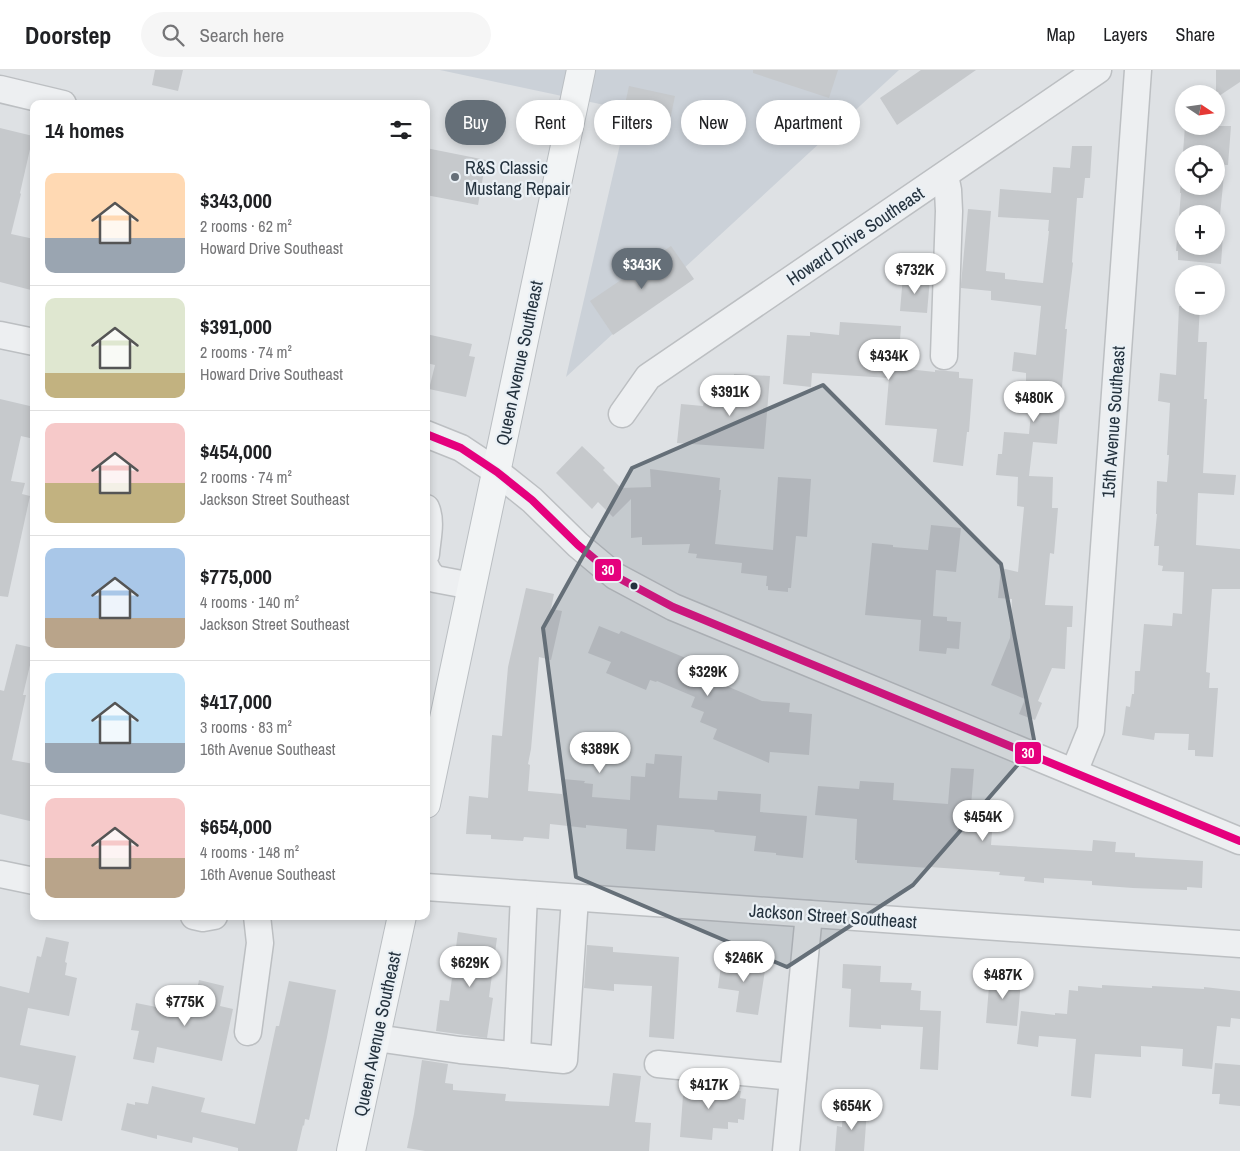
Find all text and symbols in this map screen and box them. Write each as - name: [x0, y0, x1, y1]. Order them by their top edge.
- search box: [141, 12, 491, 57]
- text: Doorstep: [25, 19, 111, 51]
- icon: search: [159, 21, 187, 49]
- text: Search here: [199, 22, 284, 48]
- text: Map: [1047, 22, 1075, 47]
- text: Layers: [1103, 22, 1148, 47]
- text: Share: [1176, 22, 1215, 47]
- north arrow: [1175, 85, 1225, 135]
- map controls: [1175, 85, 1225, 315]
- chip: Buy: [445, 100, 506, 145]
- chip: Rent: [516, 100, 584, 145]
- chip: Filters: [594, 100, 671, 145]
- chip: New: [681, 100, 746, 145]
- chip: Apartment: [756, 100, 860, 145]
- text: 14 homes: [45, 116, 124, 145]
- icon: filters: [387, 116, 415, 144]
- button: locate: [1175, 145, 1225, 195]
- place label: R&S Classic Mustang Repair: [465, 155, 570, 201]
- marker: R&S Classic Mustang Repair: [449, 171, 461, 183]
- street label: Howard Drive Southeast: [781, 181, 929, 291]
- text: $343,000: [200, 186, 272, 215]
- icon: home: [85, 193, 145, 253]
- button: +: [1175, 205, 1225, 255]
- text: 2 rooms · 62 m²: [200, 215, 292, 237]
- text: Howard Drive Southeast: [200, 237, 343, 259]
- pin: $343K: [607, 248, 677, 290]
- pin: $732K: [880, 252, 950, 295]
- text: $343K: [623, 253, 661, 275]
- text: $732K: [896, 258, 934, 280]
- button: −: [1175, 265, 1225, 315]
- street label: Queen Avenue Southeast: [489, 278, 549, 448]
- text: $391,000: [200, 312, 272, 341]
- icon: home: [85, 318, 145, 378]
- pin: $434K: [854, 338, 924, 381]
- text: 2 rooms · 74 m²: [200, 341, 292, 363]
- text: $434K: [870, 344, 908, 366]
- street label: 15th Avenue Southeast: [1095, 345, 1131, 499]
- text: Howard Drive Southeast: [200, 363, 343, 385]
- pin: $391K: [695, 374, 765, 417]
- text: $391K: [711, 380, 749, 402]
- pin: $480K: [999, 380, 1069, 423]
- text: $480K: [1015, 386, 1053, 408]
- text: $454,000: [200, 437, 272, 466]
- icon: home: [85, 443, 145, 503]
- text: 2 rooms · 74 m²: [200, 466, 292, 488]
- text: Jackson Street Southeast: [200, 488, 350, 510]
- line badge: 30: [594, 558, 622, 582]
- text: 30: [602, 561, 614, 579]
- text: $775,000: [200, 562, 272, 591]
- icon: home: [85, 568, 145, 628]
- unlabelled marker: [629, 581, 639, 591]
- text: 4 rooms · 140 m²: [200, 591, 299, 613]
- text: Jackson Street Southeast: [200, 613, 350, 635]
- pin: $329K: [673, 654, 743, 697]
- text: $329K: [689, 660, 727, 682]
- text: $417,000: [200, 687, 272, 716]
- icon: home: [85, 693, 145, 753]
- text: 3 rooms · 83 m²: [200, 716, 292, 738]
- pin: $389K: [565, 732, 635, 774]
- text: $389K: [581, 737, 619, 759]
- text: 16th Avenue Southeast: [200, 738, 335, 760]
- line badge: 30: [1014, 741, 1042, 765]
- text: 30: [1022, 744, 1034, 762]
- pin: $454K: [948, 800, 1018, 842]
- text: $454K: [964, 805, 1002, 827]
- text: $654,000: [200, 812, 272, 841]
- icon: home: [85, 818, 145, 878]
- text: 4 rooms · 148 m²: [200, 841, 299, 863]
- text: 16th Avenue Southeast: [200, 863, 335, 885]
- street label: Jackson Street Southeast: [748, 898, 918, 934]
- pin: $246K: [709, 940, 779, 983]
- pin: $629K: [435, 946, 505, 988]
- text: $246K: [725, 946, 763, 968]
- street label: Queen Avenue Southeast: [347, 949, 407, 1119]
- text: $629K: [451, 951, 489, 973]
- pin: $487K: [968, 958, 1038, 1000]
- text: $487K: [984, 963, 1022, 985]
- pin: $775K: [150, 984, 220, 1027]
- text: $775K: [166, 990, 204, 1012]
- pin: $417K: [674, 1068, 744, 1110]
- text: $417K: [690, 1073, 728, 1095]
- pin: $654K: [817, 1088, 887, 1131]
- text: $654K: [833, 1094, 871, 1116]

